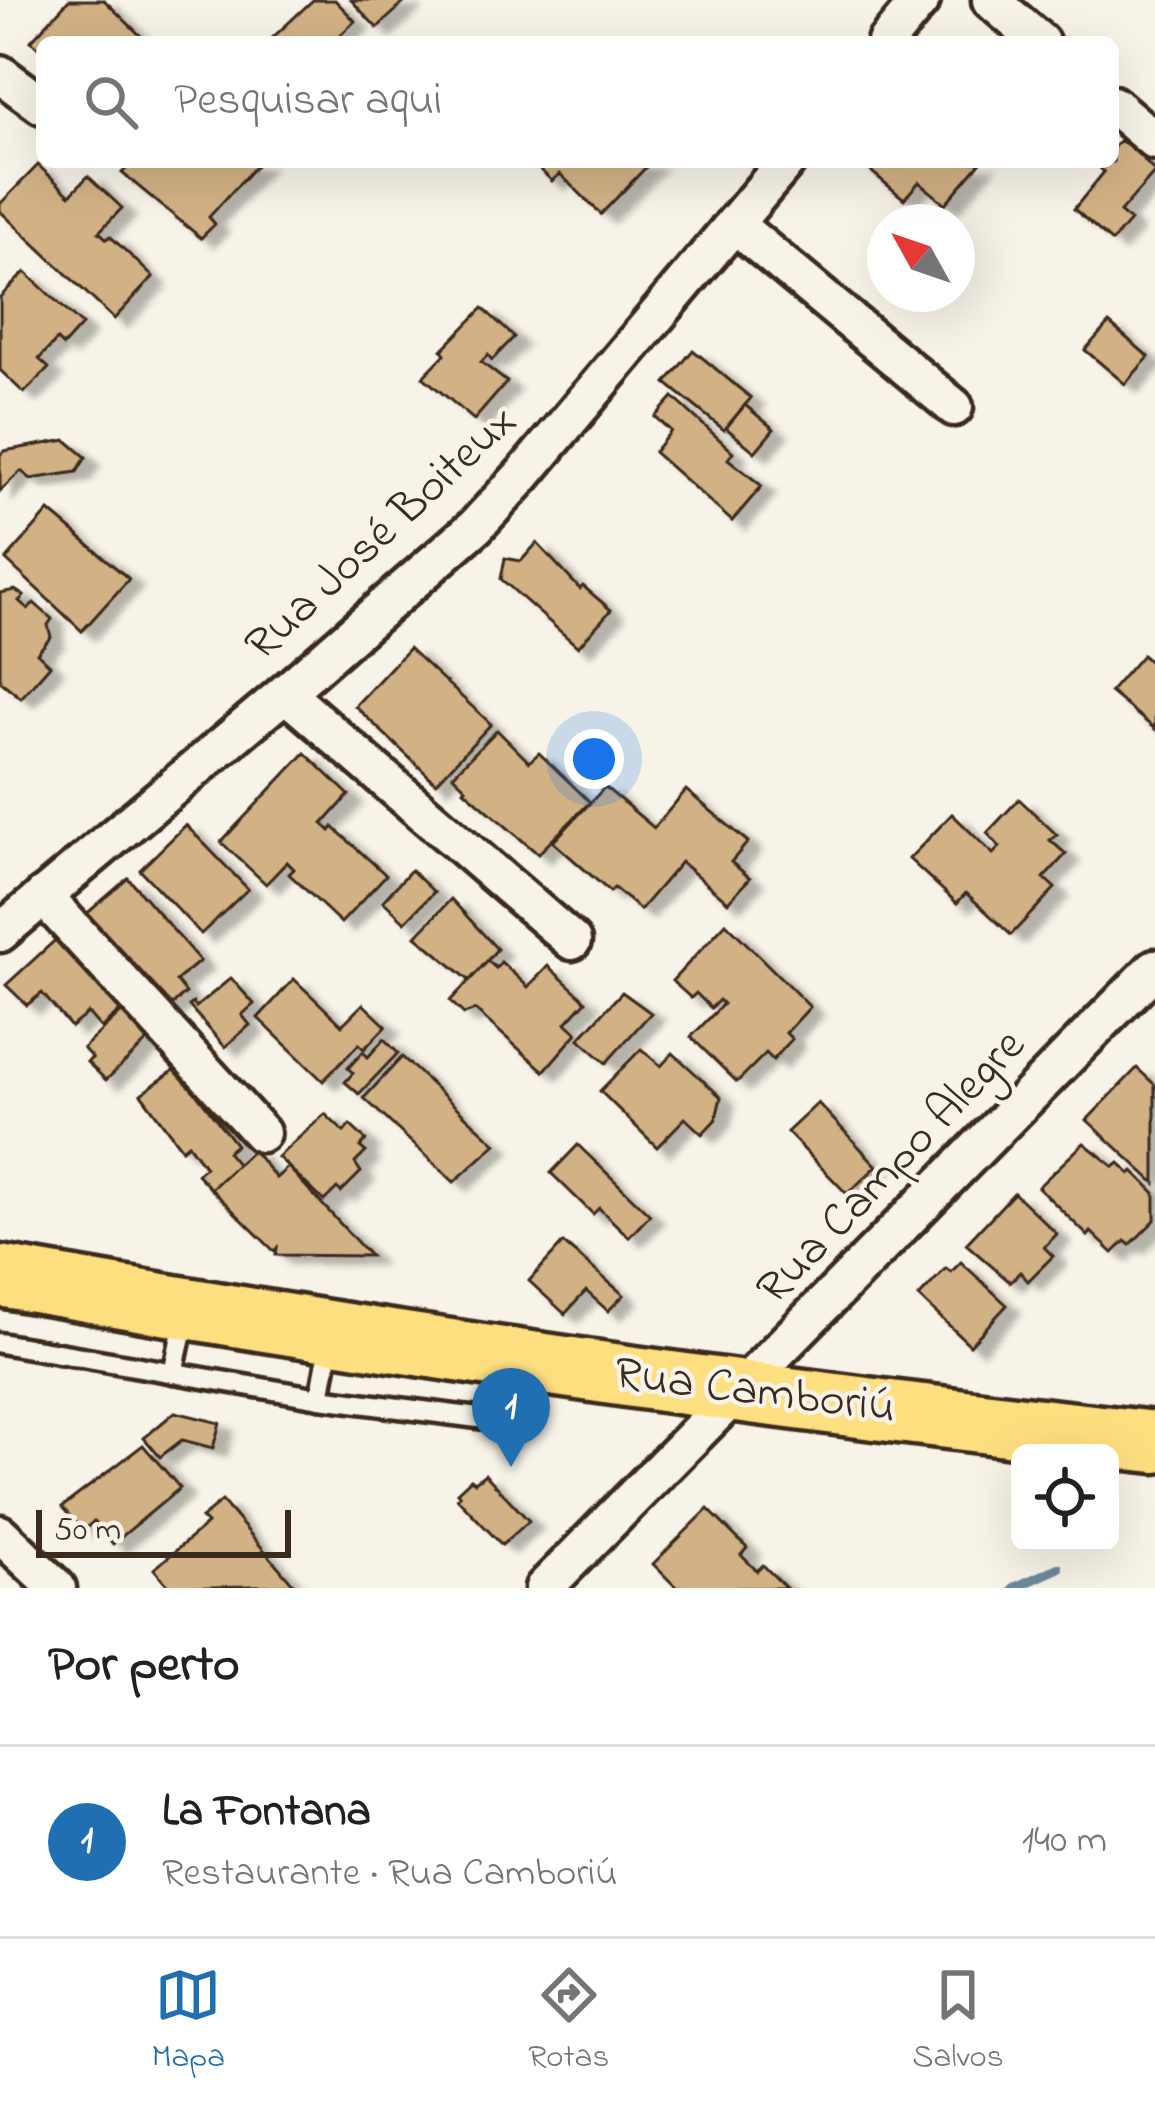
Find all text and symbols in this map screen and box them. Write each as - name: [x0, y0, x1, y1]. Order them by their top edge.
- search box: [36, 36, 1119, 168]
- icon: search: [78, 69, 144, 135]
- text: Pesquisar aqui: [174, 69, 442, 135]
- north arrow: [867, 204, 975, 312]
- street label: Rua José Boiteux: [230, 389, 534, 679]
- your location: [564, 729, 624, 789]
- street label: Rua Campo Alegre: [741, 1013, 1044, 1323]
- street label: Rua Camboriú: [611, 1340, 899, 1444]
- pin: 1: [472, 1368, 550, 1467]
- map controls: [1011, 1444, 1119, 1552]
- button: locate: [1011, 1444, 1119, 1552]
- scale bar: [36, 1504, 291, 1557]
- text: 50 m: [54, 1507, 121, 1555]
- text: Por perto: [48, 1629, 240, 1704]
- text: La Fontana: [162, 1780, 371, 1846]
- text: 1: [81, 1813, 93, 1870]
- text: 140 m: [1022, 1813, 1107, 1870]
- text: Restaurante · Rua Camboriú: [162, 1846, 617, 1903]
- tab: Mapa: [152, 1962, 225, 2082]
- tab: Rotas: [528, 1962, 609, 2082]
- tab: Salvos: [912, 1962, 1004, 2082]

